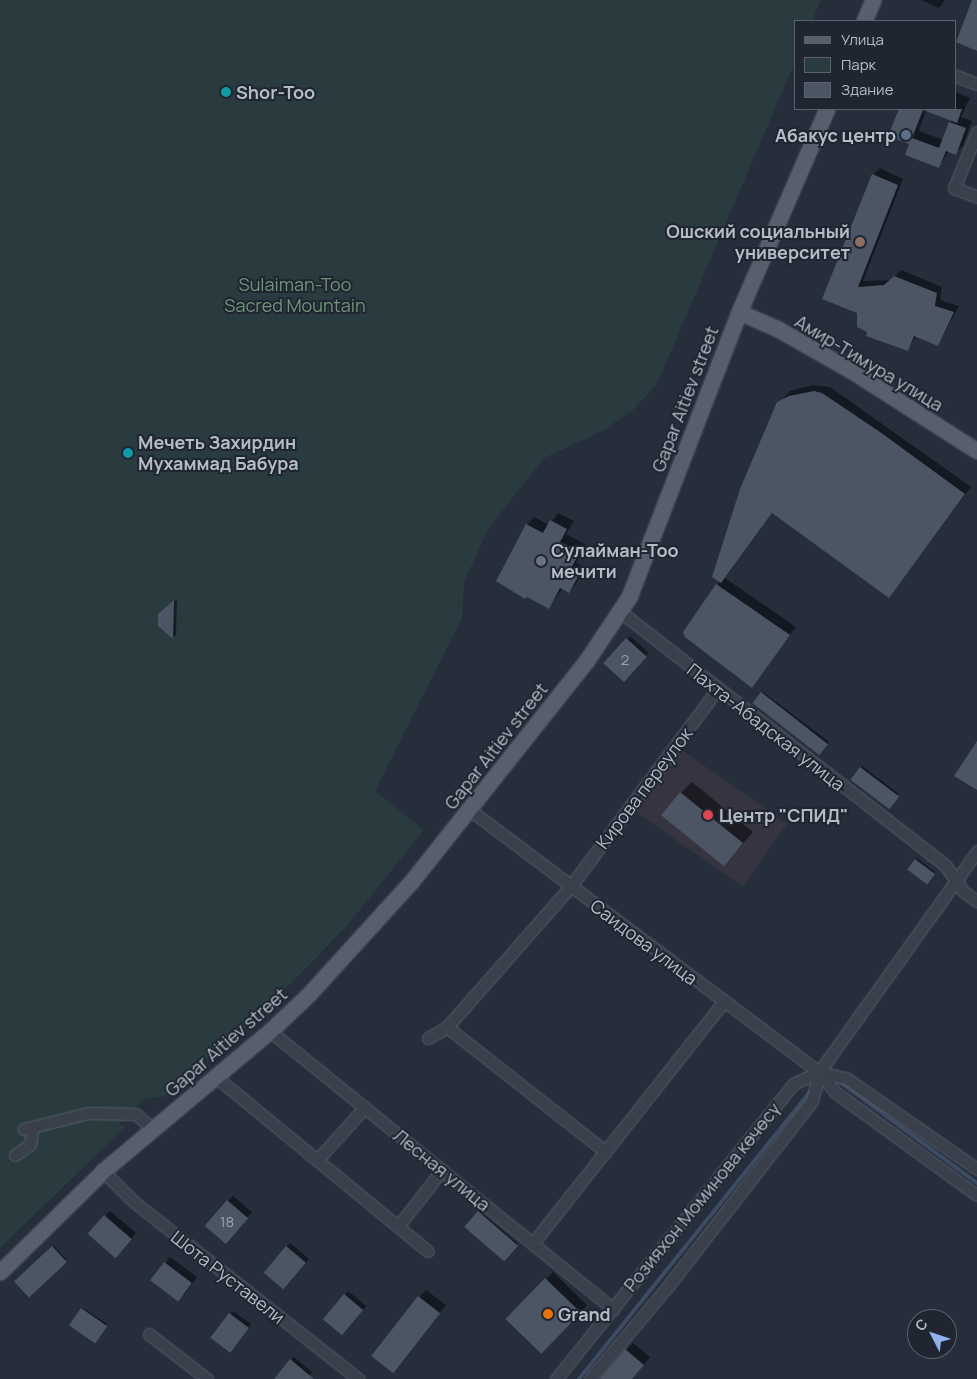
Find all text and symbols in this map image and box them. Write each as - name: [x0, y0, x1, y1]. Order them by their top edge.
- legend: [794, 20, 957, 110]
- text: Улица: [841, 29, 884, 50]
- text: Парк: [841, 54, 876, 75]
- text: Здание: [841, 79, 893, 100]
- place label: Shor-Too: [236, 81, 315, 103]
- marker: Shor-Too: [220, 86, 232, 98]
- place label: Абакус центр: [775, 124, 896, 146]
- marker: Абакус центр: [900, 129, 912, 141]
- place label: Ошский социальный университет: [666, 221, 850, 264]
- marker: Ошский социальный университет: [854, 236, 866, 248]
- park label: Sulaiman-Too Sacred Mountain: [224, 274, 366, 316]
- street label: Амир-Тимура улица: [791, 310, 947, 416]
- street label: Gapar Aitiev street: [647, 323, 723, 475]
- place label: Мечеть Захирдин Мухаммад Бабура: [138, 432, 299, 474]
- marker: Мечеть Захирдин Мухаммад Бабура: [122, 447, 134, 459]
- place label: Сулайман-Тоо мечити: [551, 540, 679, 582]
- marker: Сулайман-Тоо мечити: [535, 555, 547, 567]
- house number: 2: [621, 651, 629, 669]
- street label: Пахта-Абадская улица: [683, 659, 849, 795]
- street label: Gapar Aitiev street: [440, 678, 552, 814]
- street label: Кирова переулок: [591, 723, 697, 853]
- place label: Центр "СПИД": [719, 804, 848, 826]
- marker: Центр "СПИД": [701, 808, 715, 822]
- street label: Саидова улица: [586, 895, 702, 989]
- street label: Gapar Aitiev street: [161, 983, 291, 1101]
- street label: Розияхон Моминова көчөсү: [619, 1098, 785, 1296]
- street label: Лесная улица: [389, 1124, 495, 1216]
- house number: 18: [220, 1213, 234, 1231]
- street label: Шота Руставели: [167, 1226, 289, 1328]
- place label: Grand: [558, 1303, 611, 1325]
- marker: Grand: [542, 1308, 554, 1320]
- north arrow: [907, 1309, 957, 1359]
- text: С: [910, 1314, 932, 1335]

